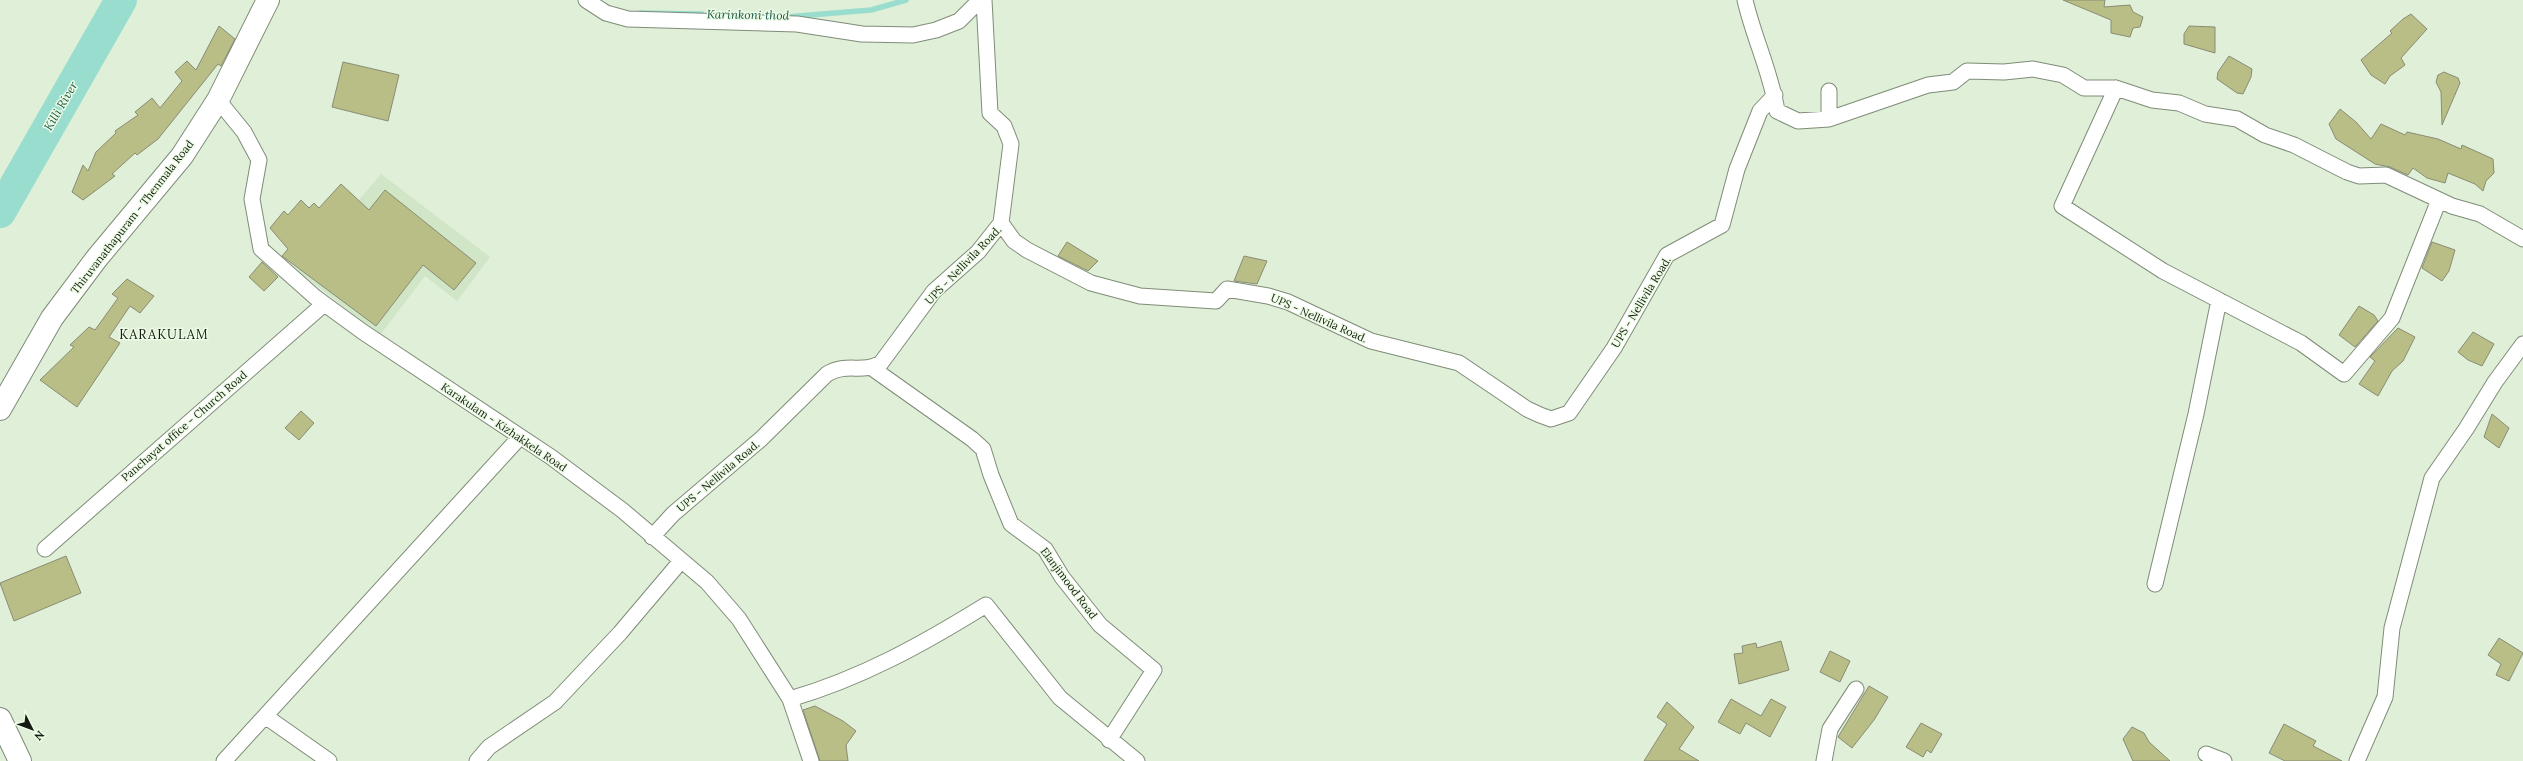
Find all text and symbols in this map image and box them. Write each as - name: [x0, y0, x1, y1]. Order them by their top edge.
- water label: Karinkoni thod: [707, 6, 790, 23]
- water label: Killi River: [40, 78, 81, 133]
- street label: Thiruvanathapuram - Thenmala Road: [68, 137, 197, 297]
- street label: UPS - Nellivila Road.: [922, 223, 1004, 307]
- street label: UPS - Nellivila Road.: [1608, 254, 1674, 350]
- street label: UPS - Nellivila Road.: [1269, 290, 1369, 346]
- district label: KARAKULAM: [119, 326, 209, 343]
- street label: Panchayat office - Church Road: [118, 367, 250, 484]
- street label: Karakulam - Kizhakkela Road: [438, 380, 570, 475]
- street label: UPS - Nellivila Road.: [674, 437, 762, 515]
- street label: Elanjimood Road: [1038, 545, 1101, 622]
- north arrow: [12, 709, 52, 749]
- text: N: [31, 728, 47, 744]

